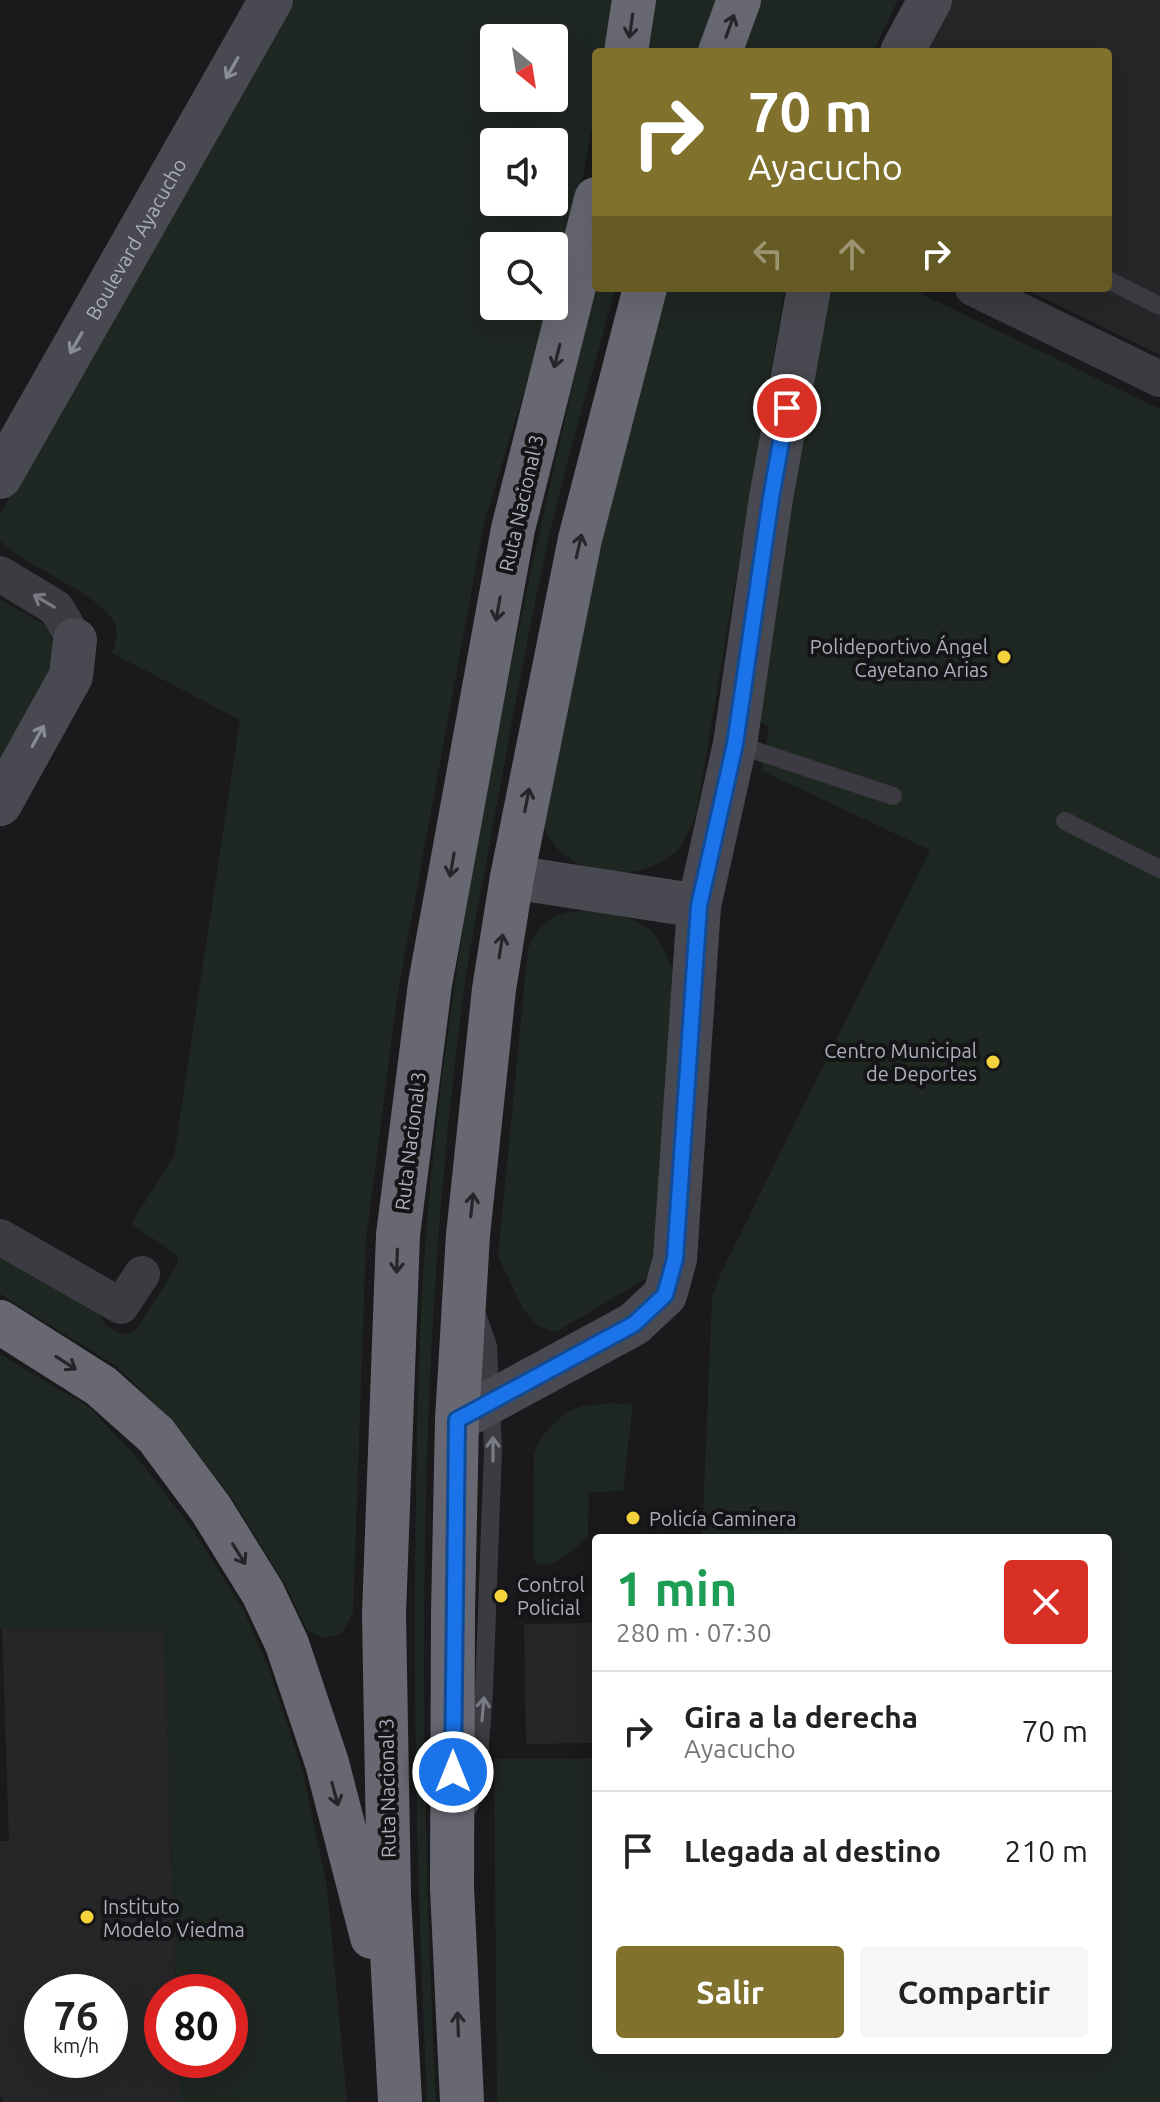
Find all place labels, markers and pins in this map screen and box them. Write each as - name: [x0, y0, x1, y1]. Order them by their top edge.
- pin: [753, 374, 821, 442]
- place label: Polideportivo Ángel Cayetano Arias: [810, 635, 988, 681]
- marker: Polideportivo Ángel Cayetano Arias: [995, 648, 1013, 666]
- place label: Centro Municipal de Deportes: [824, 1039, 977, 1085]
- marker: Centro Municipal de Deportes: [984, 1053, 1002, 1071]
- place label: Policía Caminera: [649, 1507, 797, 1530]
- marker: Policía Caminera: [624, 1509, 642, 1527]
- place label: Control Policial: [517, 1573, 585, 1619]
- marker: Control Policial: [492, 1587, 510, 1605]
- place label: Instituto Modelo Viedma: [103, 1895, 245, 1941]
- marker: Instituto Modelo Viedma: [78, 1908, 96, 1926]

